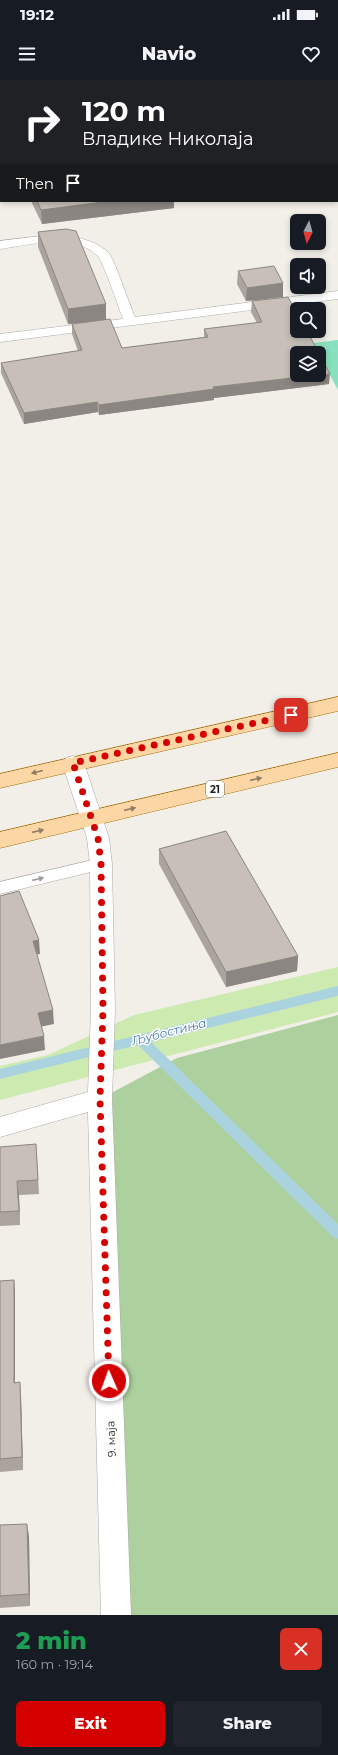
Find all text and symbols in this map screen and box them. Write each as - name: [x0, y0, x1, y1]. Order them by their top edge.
- text: 19:12: [20, 5, 54, 24]
- icon: menu: [16, 43, 38, 65]
- text: Navio: [142, 43, 196, 65]
- icon: heart: [300, 43, 322, 65]
- text: 120 m: [82, 94, 166, 128]
- icon: right: [16, 96, 68, 148]
- text: Владике Николаја: [82, 128, 253, 150]
- icon: arrive: [62, 172, 84, 194]
- text: Then: [16, 174, 54, 193]
- north arrow: [290, 214, 326, 250]
- map controls: [290, 214, 326, 382]
- button: sound: [290, 258, 326, 294]
- button: search: [290, 302, 326, 338]
- button: layers: [290, 346, 326, 382]
- pin: [274, 698, 308, 732]
- icon: arrive: [280, 704, 302, 726]
- one-way arrow: [30, 769, 42, 775]
- one-way arrow: [250, 776, 262, 782]
- road number: 21: [206, 781, 224, 797]
- one-way arrow: [123, 806, 136, 812]
- one-way arrow: [32, 827, 44, 833]
- one-way arrow: [32, 875, 44, 881]
- water label: Љубостиња: [129, 1015, 208, 1048]
- position arrow: [88, 1360, 130, 1402]
- street label: 9. маја: [103, 1421, 119, 1457]
- text: 2 min: [16, 1626, 87, 1655]
- button: close: [280, 1628, 322, 1670]
- text: 160 m · 19:14: [16, 1656, 93, 1672]
- button: Exit: [16, 1701, 165, 1747]
- button: Share: [173, 1701, 322, 1747]

